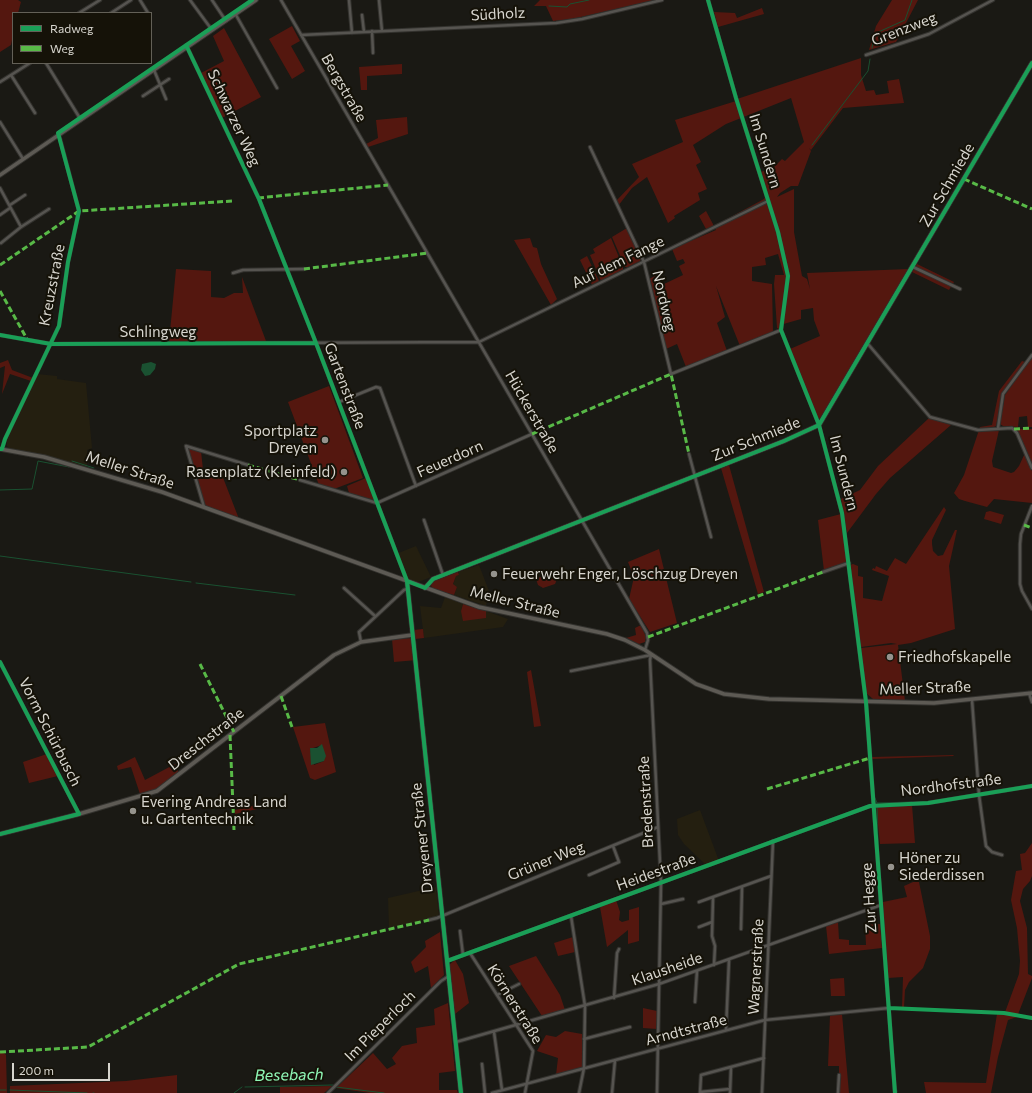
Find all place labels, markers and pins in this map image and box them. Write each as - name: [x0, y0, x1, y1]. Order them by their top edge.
- place label: Sportplatz Dreyen: [244, 422, 317, 457]
- marker: Sportplatz Dreyen: [320, 435, 330, 445]
- place label: Rasenplatz (Kleinfeld): [186, 463, 336, 481]
- marker: Rasenplatz (Kleinfeld): [339, 467, 349, 477]
- place label: Feuerwehr Enger, Löschzug Dreyen: [502, 565, 738, 583]
- marker: Feuerwehr Enger, Löschzug Dreyen: [489, 569, 499, 579]
- place label: Friedhofskapelle: [898, 648, 1011, 666]
- marker: Friedhofskapelle: [885, 652, 895, 662]
- place label: Evering Andreas Land u. Gartentechnik: [141, 793, 287, 828]
- marker: Evering Andreas Land u. Gartentechnik: [128, 806, 138, 816]
- place label: Höner zu Siederdissen: [899, 849, 985, 884]
- marker: Höner zu Siederdissen: [886, 862, 896, 872]

